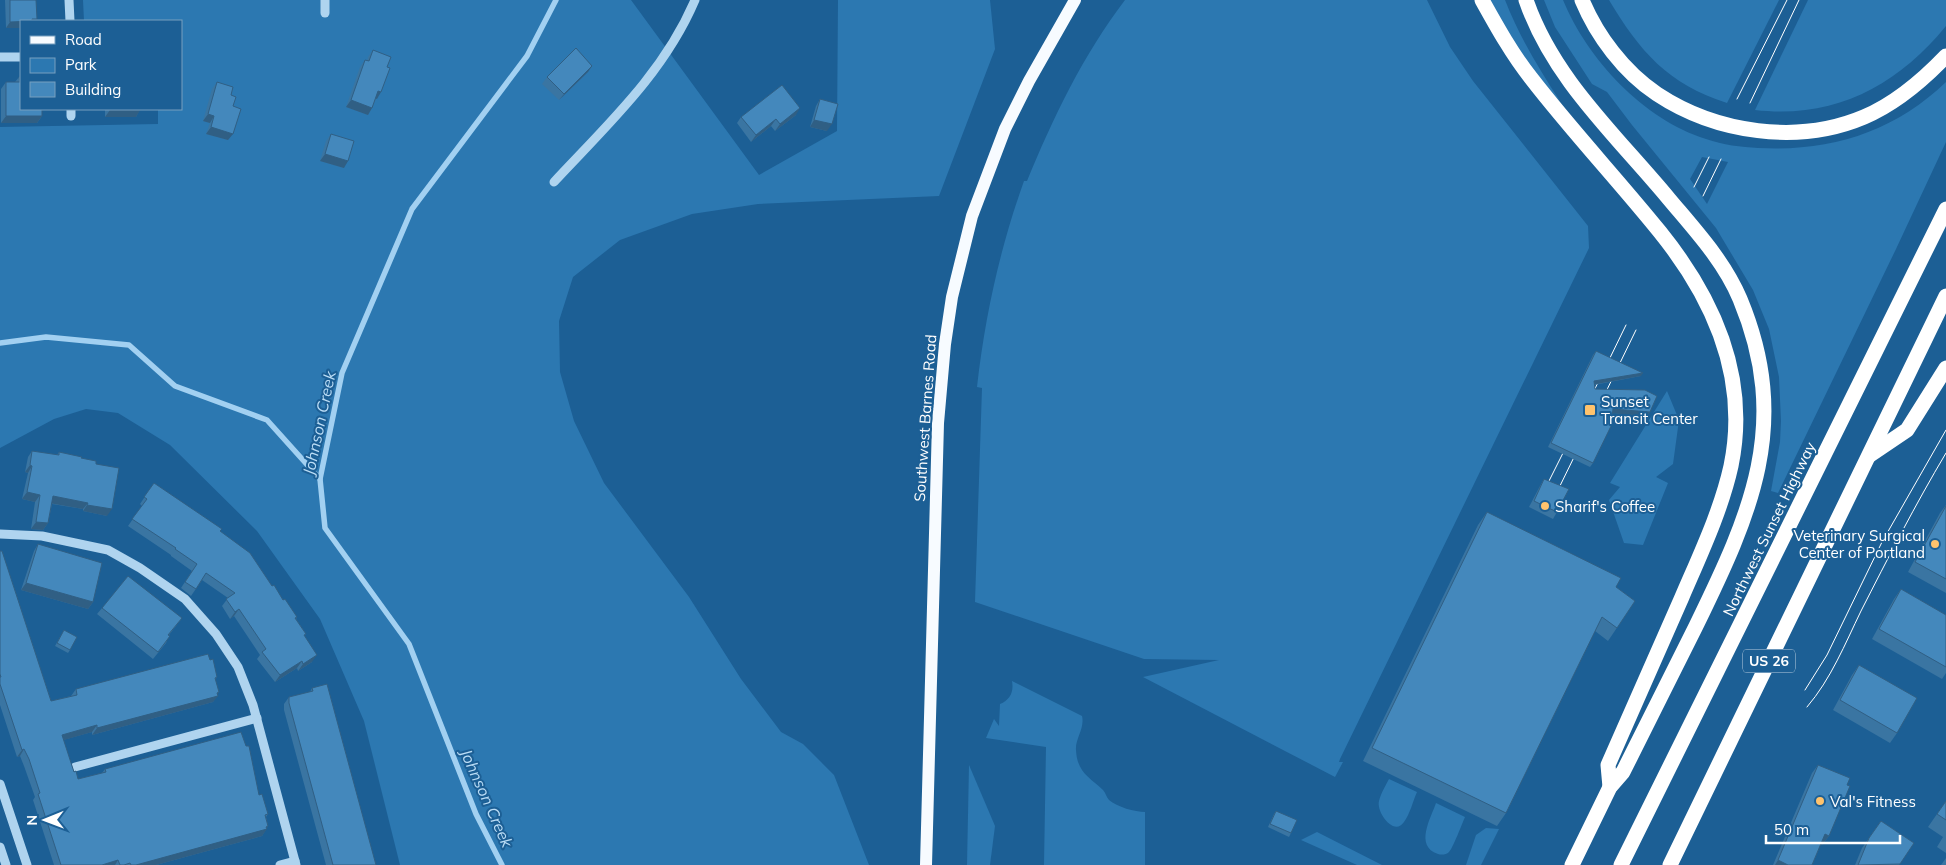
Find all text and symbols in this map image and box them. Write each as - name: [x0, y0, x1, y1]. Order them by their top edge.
- legend: [20, 20, 182, 110]
- text: Road: [65, 30, 102, 49]
- text: Park: [65, 55, 97, 74]
- text: Building: [65, 80, 121, 99]
- street label: Southwest Barnes Road: [910, 334, 940, 502]
- water label: Johnson Creek: [298, 368, 340, 479]
- place label: Sunset Transit Center: [1601, 392, 1698, 428]
- marker: Sunset Transit Center: [1583, 403, 1597, 417]
- street label: Northwest Sunset Highway: [1719, 439, 1819, 619]
- place label: Sharif's Coffee: [1555, 497, 1655, 516]
- marker: Sharif's Coffee: [1539, 500, 1551, 512]
- place label: Veterinary Surgical Center of Portland: [1793, 526, 1925, 562]
- marker: Veterinary Surgical Center of Portland: [1929, 538, 1941, 550]
- road number: US 26: [1743, 649, 1795, 672]
- water label: Johnson Creek: [455, 744, 518, 851]
- place label: Val's Fitness: [1830, 792, 1916, 811]
- north arrow: [20, 795, 70, 845]
- marker: Val's Fitness: [1814, 795, 1826, 807]
- scale bar: [1766, 812, 1900, 844]
- text: N: [23, 815, 41, 826]
- text: 50 m: [1774, 820, 1809, 839]

